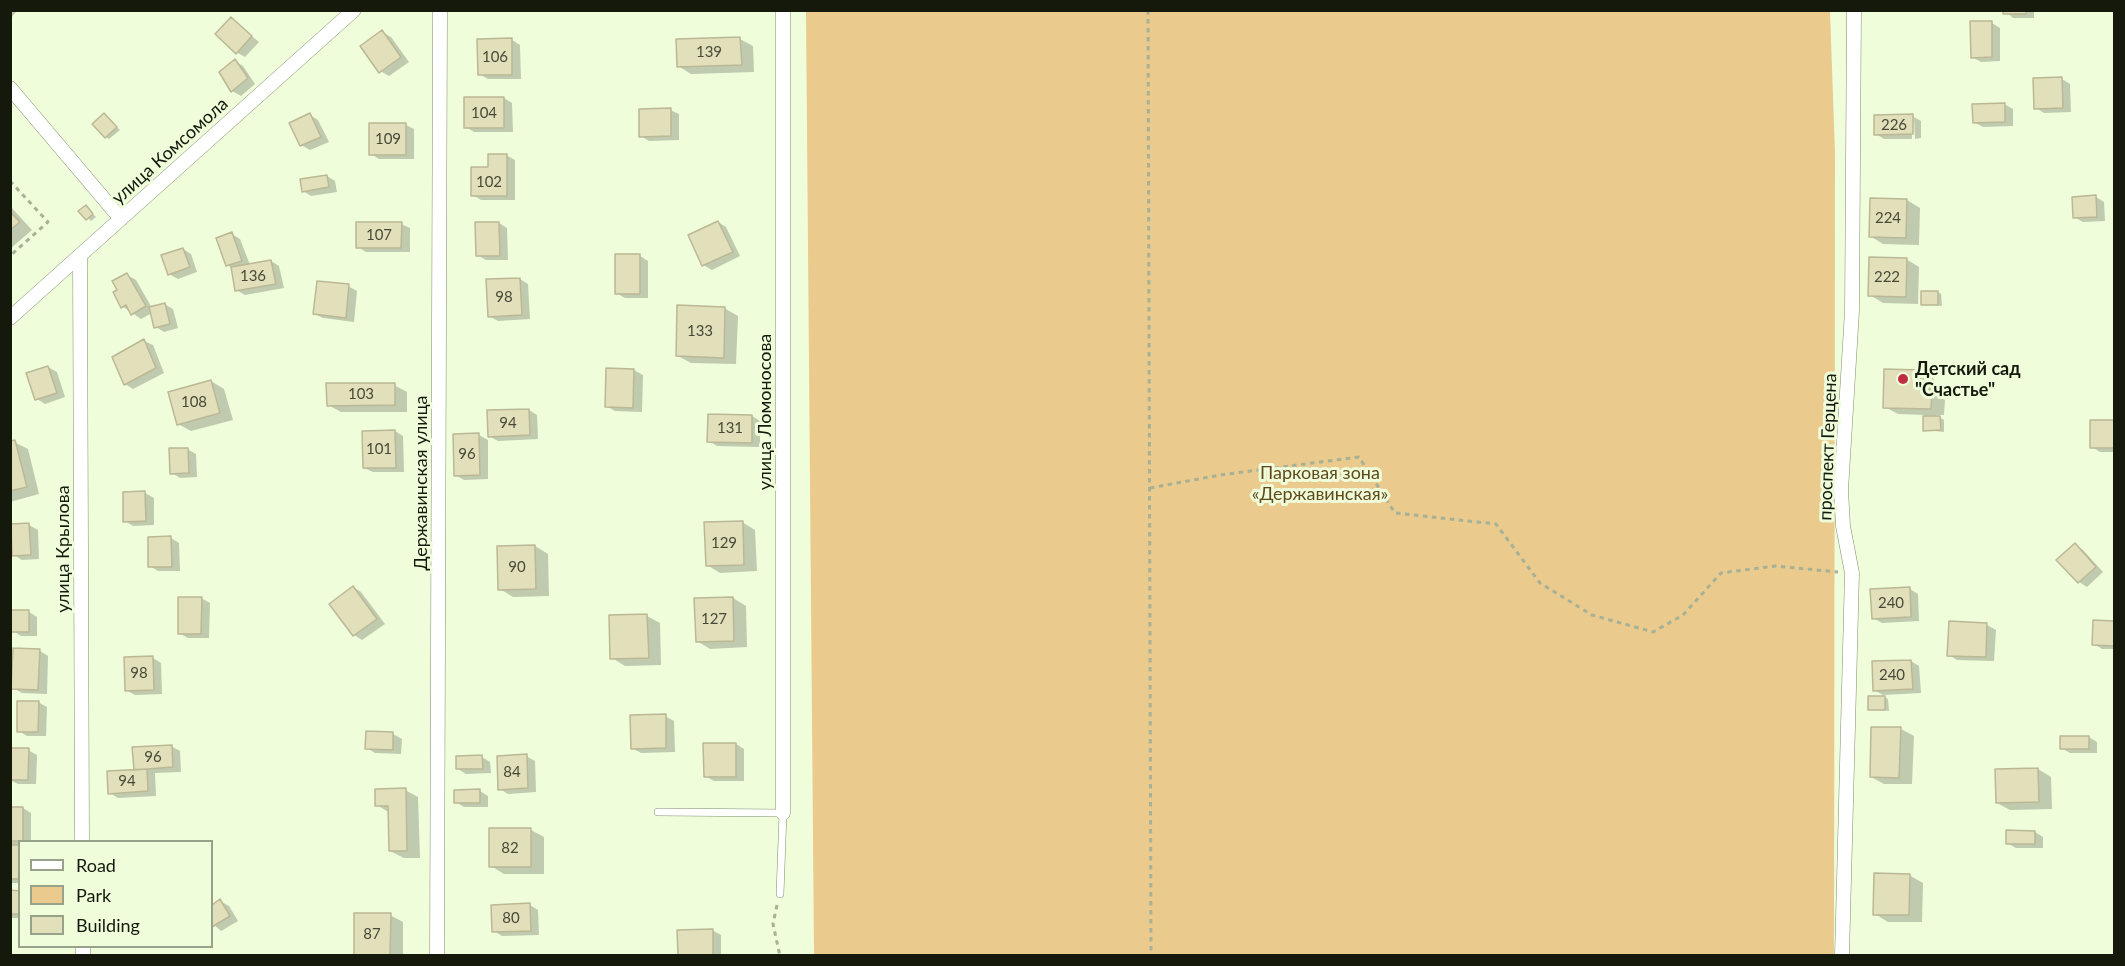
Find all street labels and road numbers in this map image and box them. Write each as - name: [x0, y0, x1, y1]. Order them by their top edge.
- street label: улица Комсомола: [107, 93, 233, 209]
- street label: улица Ломоносова: [754, 334, 776, 490]
- street label: проспект Герцена: [1815, 373, 1841, 521]
- street label: Державинская улица: [410, 396, 432, 570]
- street label: улица Крылова: [52, 485, 74, 613]

